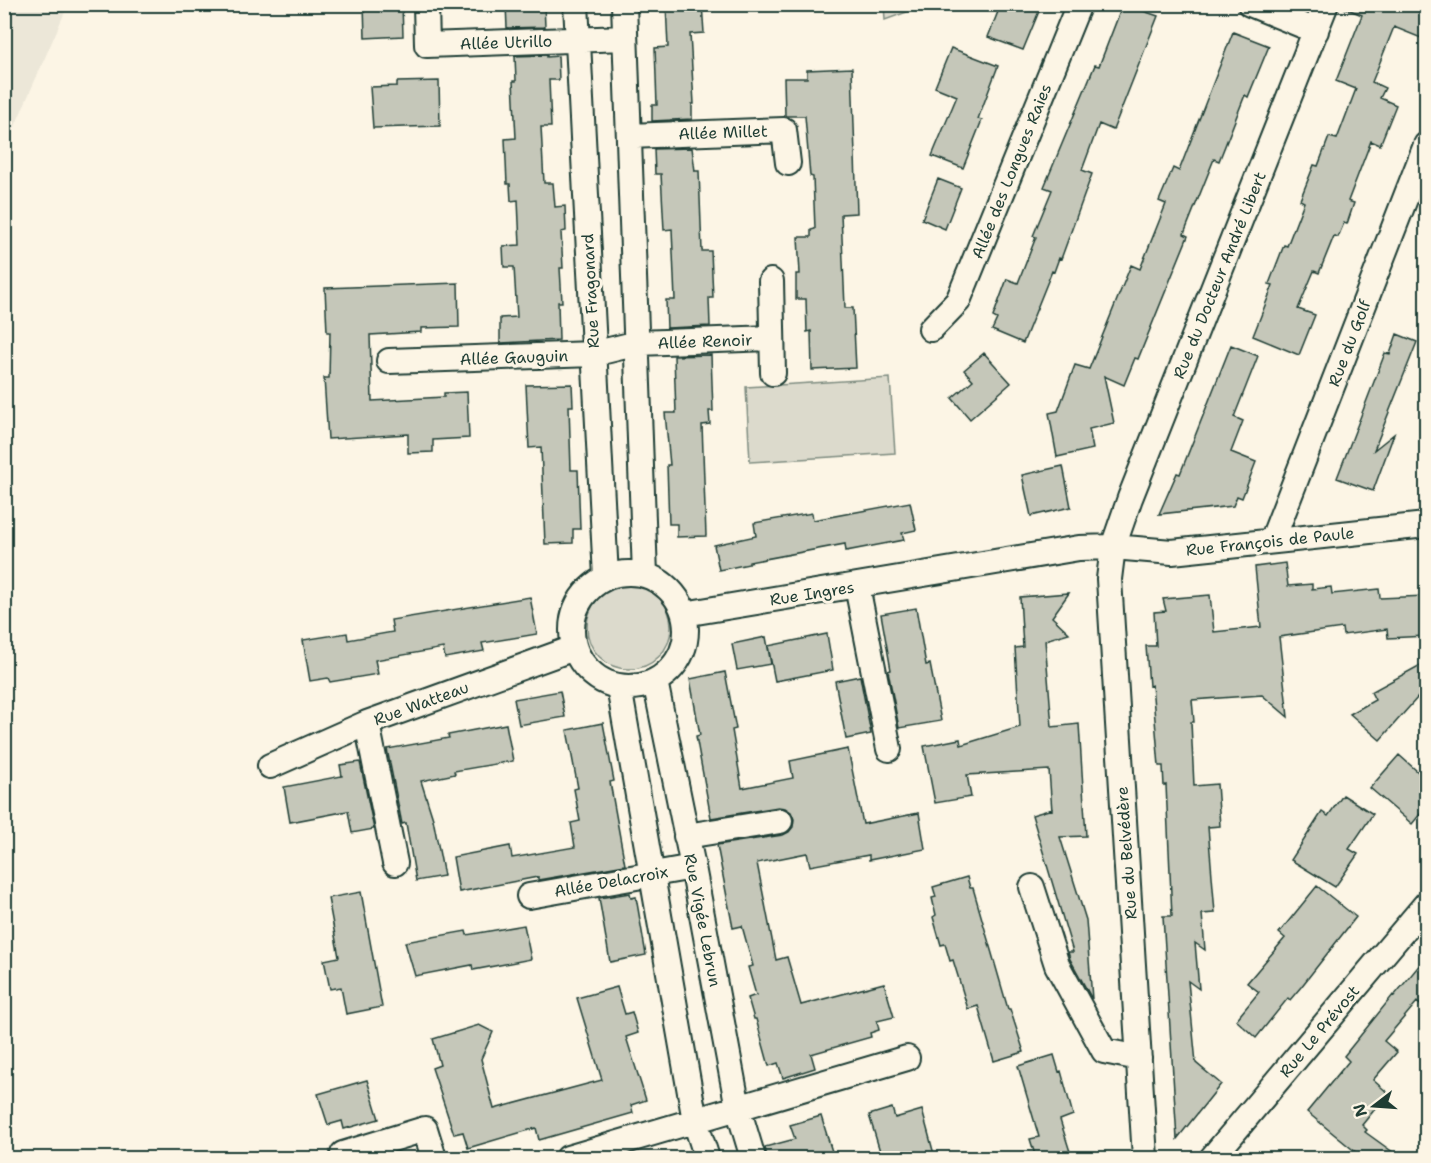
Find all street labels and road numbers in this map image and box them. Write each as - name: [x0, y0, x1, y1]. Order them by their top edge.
- street label: Allée Utrillo: [459, 30, 553, 55]
- street label: Allée des Longues Raies: [967, 80, 1056, 262]
- street label: Allée Millet: [678, 120, 768, 145]
- street label: Rue du Docteur André Libert: [1168, 169, 1271, 382]
- street label: Rue Fragonard: [577, 233, 604, 349]
- street label: Rue du Golf: [1323, 296, 1376, 390]
- street label: Allée Renoir: [657, 329, 753, 354]
- street label: Allée Gauguin: [459, 345, 569, 370]
- street label: Rue François de Paule: [1185, 522, 1355, 561]
- street label: Rue Ingres: [768, 576, 856, 611]
- street label: Rue Watteau: [371, 677, 472, 730]
- street label: Rue du Belvédère: [1111, 786, 1142, 920]
- street label: Rue Vigée Lebrun: [679, 852, 726, 989]
- street label: Allée Delacroix: [553, 861, 670, 902]
- street label: Rue Le Prévost: [1275, 981, 1364, 1082]

